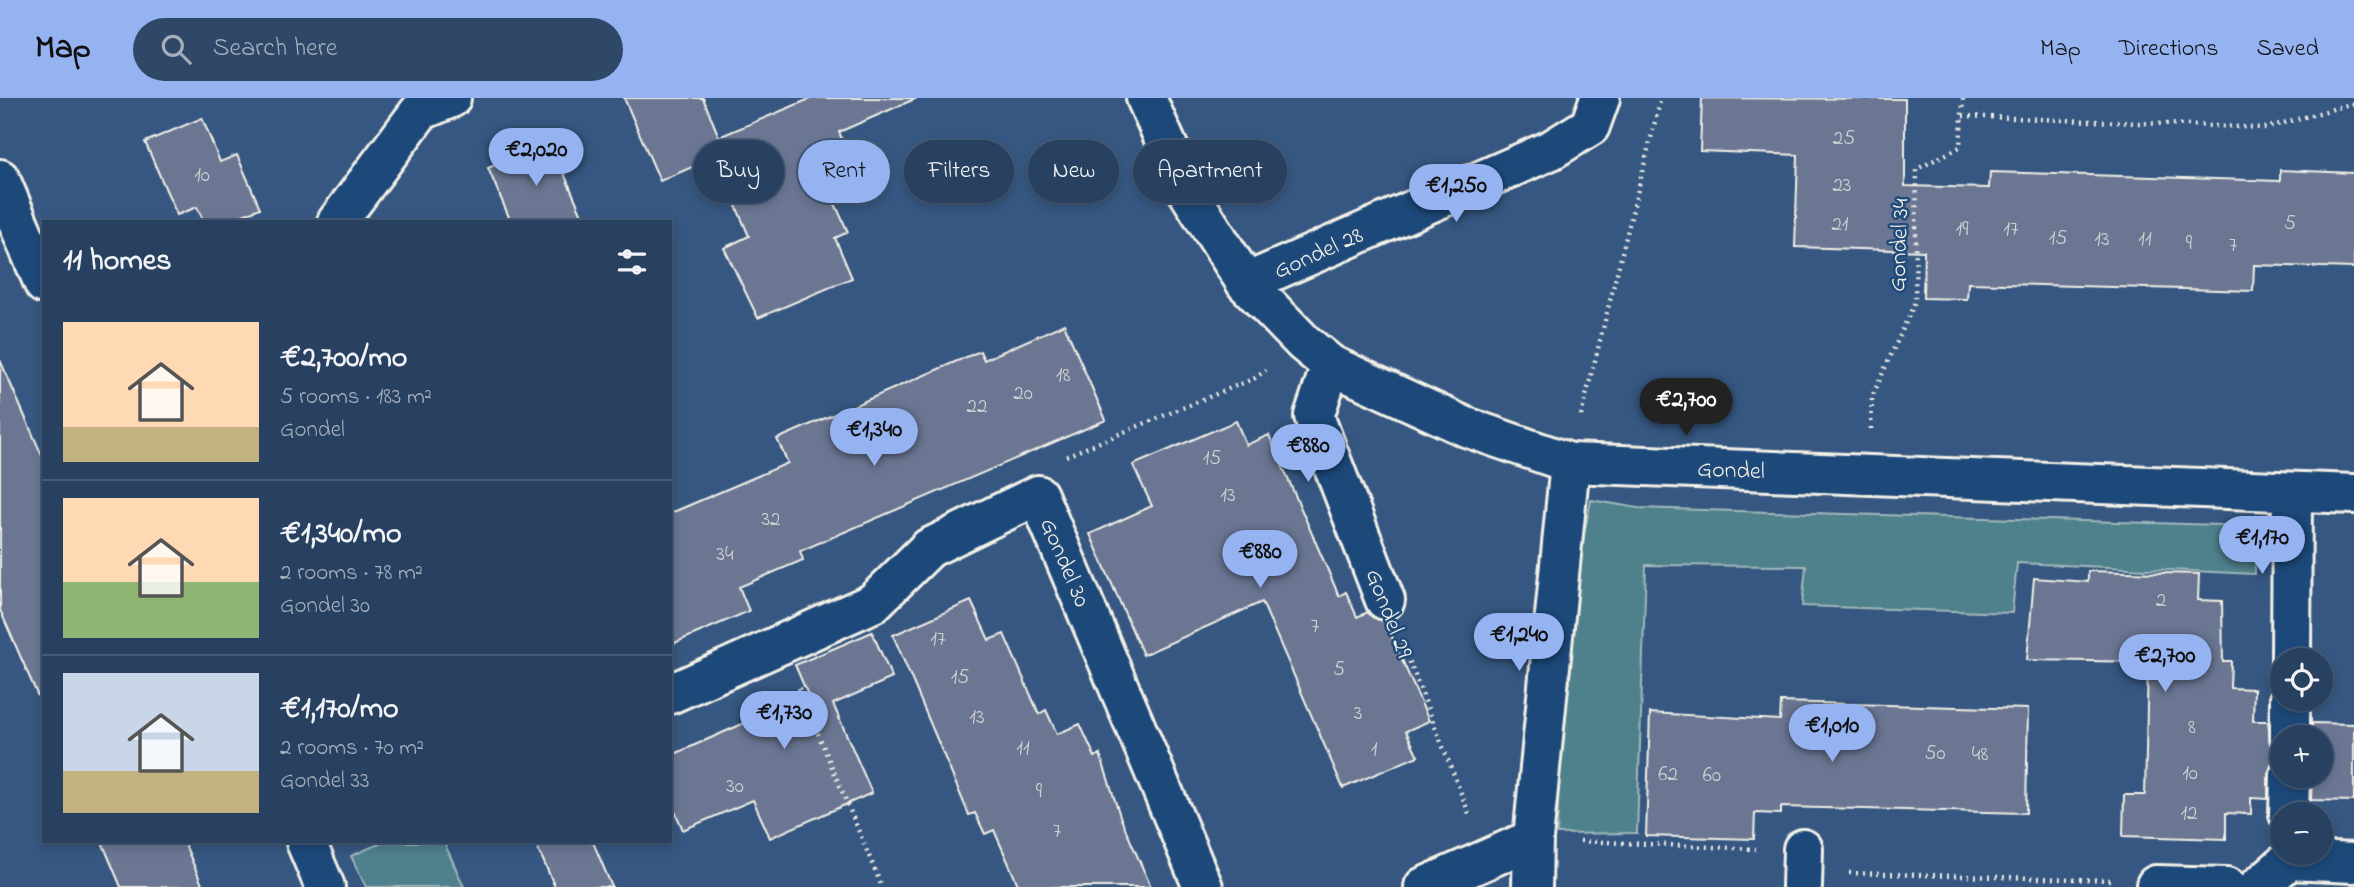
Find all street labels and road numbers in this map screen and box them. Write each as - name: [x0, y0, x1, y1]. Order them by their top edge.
- street label: Gondel 34: [1881, 198, 1920, 292]
- street label: Gondel 28: [1269, 219, 1369, 290]
- street label: Gondel: [1697, 453, 1765, 490]
- street label: Gondel 30: [1029, 513, 1098, 613]
- street label: Gondel 29: [1355, 564, 1421, 664]

